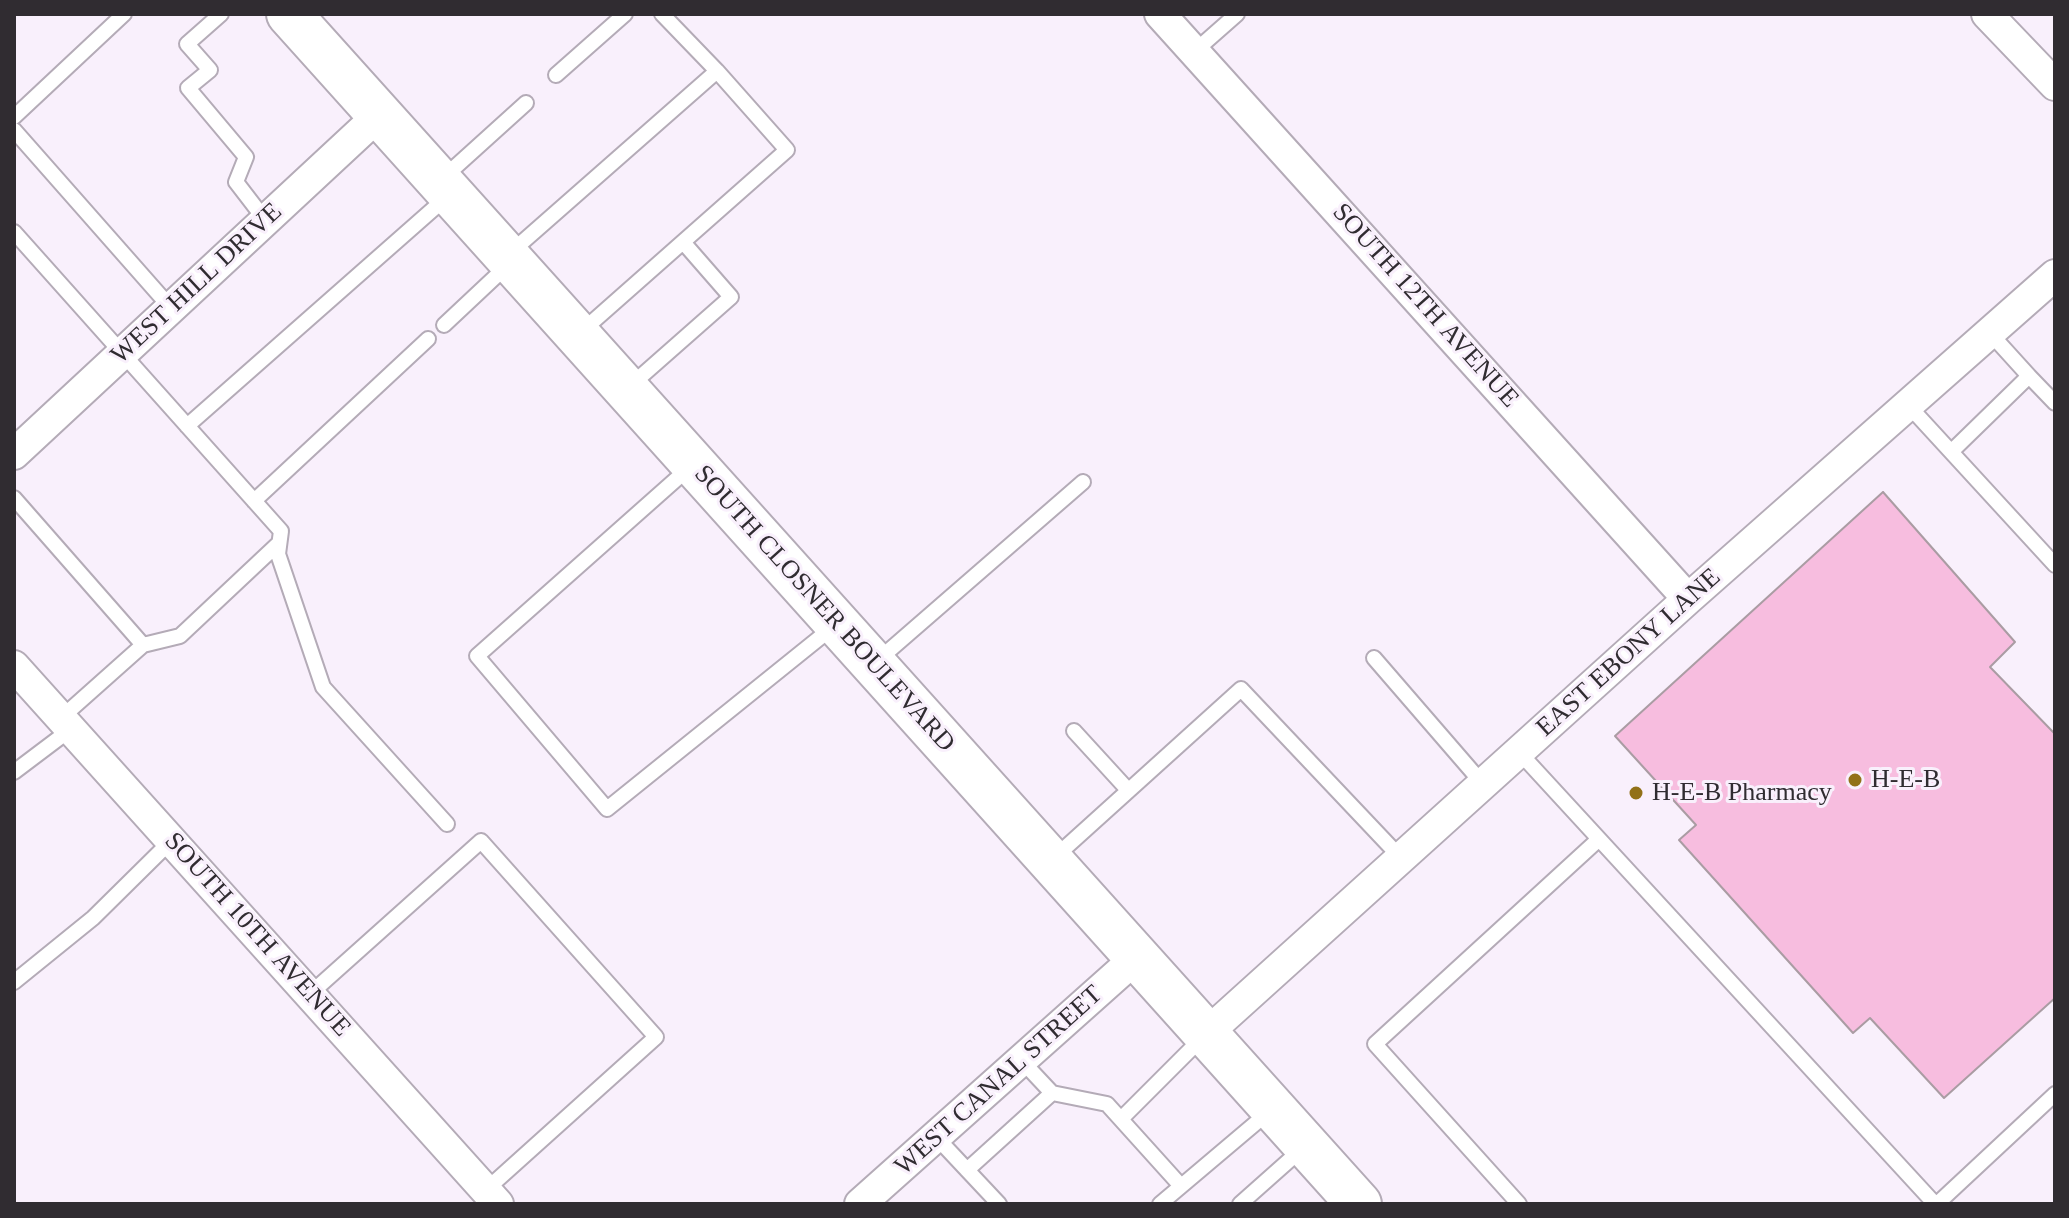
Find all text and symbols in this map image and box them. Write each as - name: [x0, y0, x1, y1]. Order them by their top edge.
- street label: WEST HILL DRIVE: [105, 197, 289, 371]
- street label: SOUTH 12TH AVENUE: [1325, 198, 1525, 414]
- street label: SOUTH CLOSNER BOULEVARD: [687, 459, 961, 759]
- street label: EAST EBONY LANE: [1531, 562, 1727, 744]
- place label: H-E-B: [1871, 764, 1940, 796]
- marker: H-E-B: [1846, 771, 1864, 789]
- place label: H-E-B Pharmacy: [1652, 777, 1832, 809]
- marker: H-E-B Pharmacy: [1627, 784, 1645, 802]
- street label: SOUTH 10TH AVENUE: [157, 827, 357, 1043]
- street label: WEST CANAL STREET: [889, 980, 1109, 1182]

